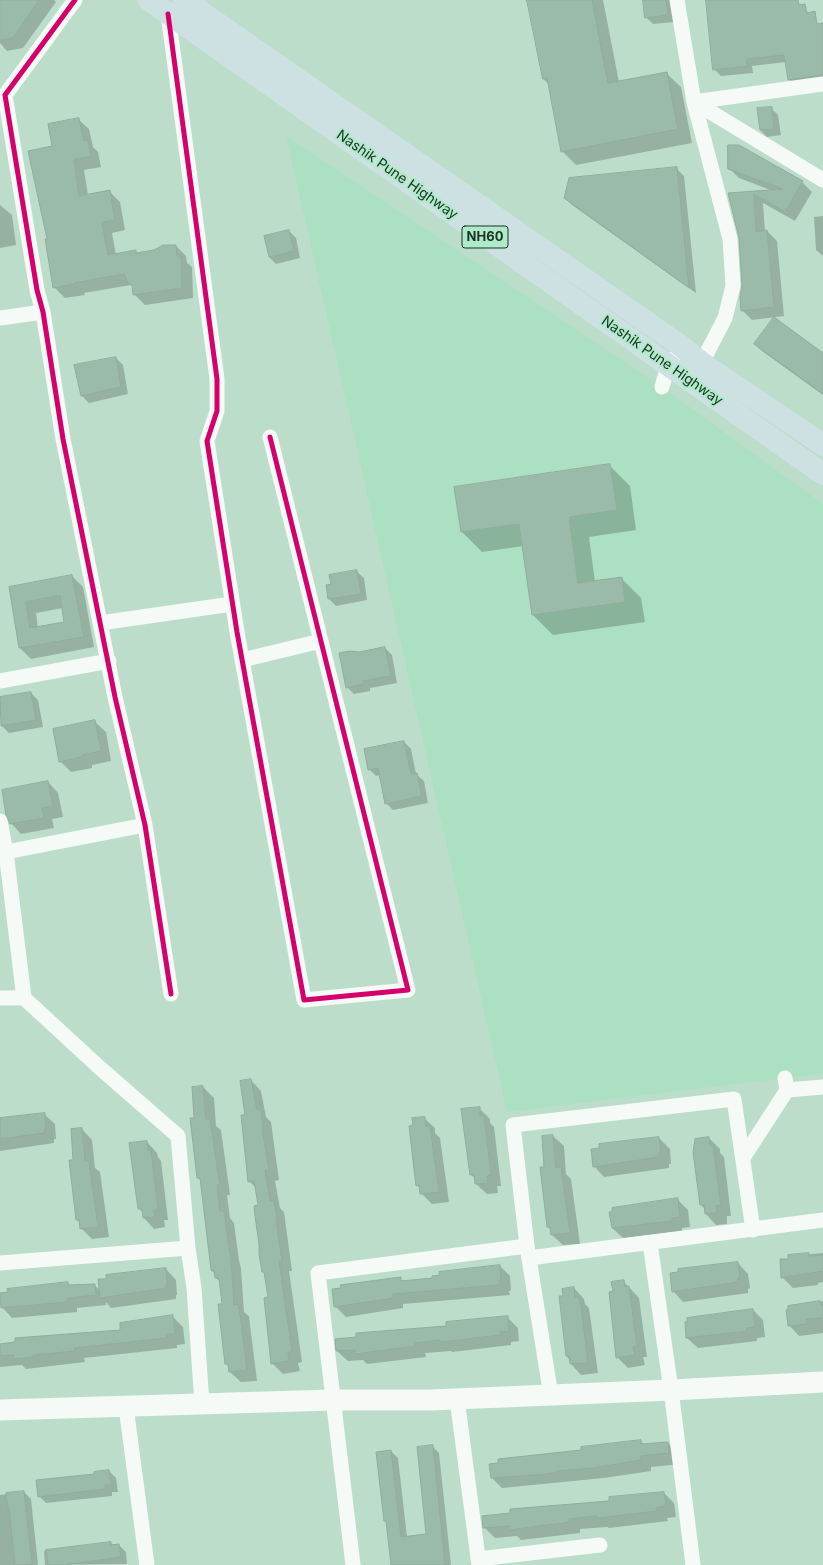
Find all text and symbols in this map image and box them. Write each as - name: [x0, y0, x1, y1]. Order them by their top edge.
- street label: Nashik Pune Highway: [333, 127, 461, 223]
- road number: NH60: [462, 226, 508, 248]
- street label: Nashik Pune Highway: [598, 313, 726, 409]

